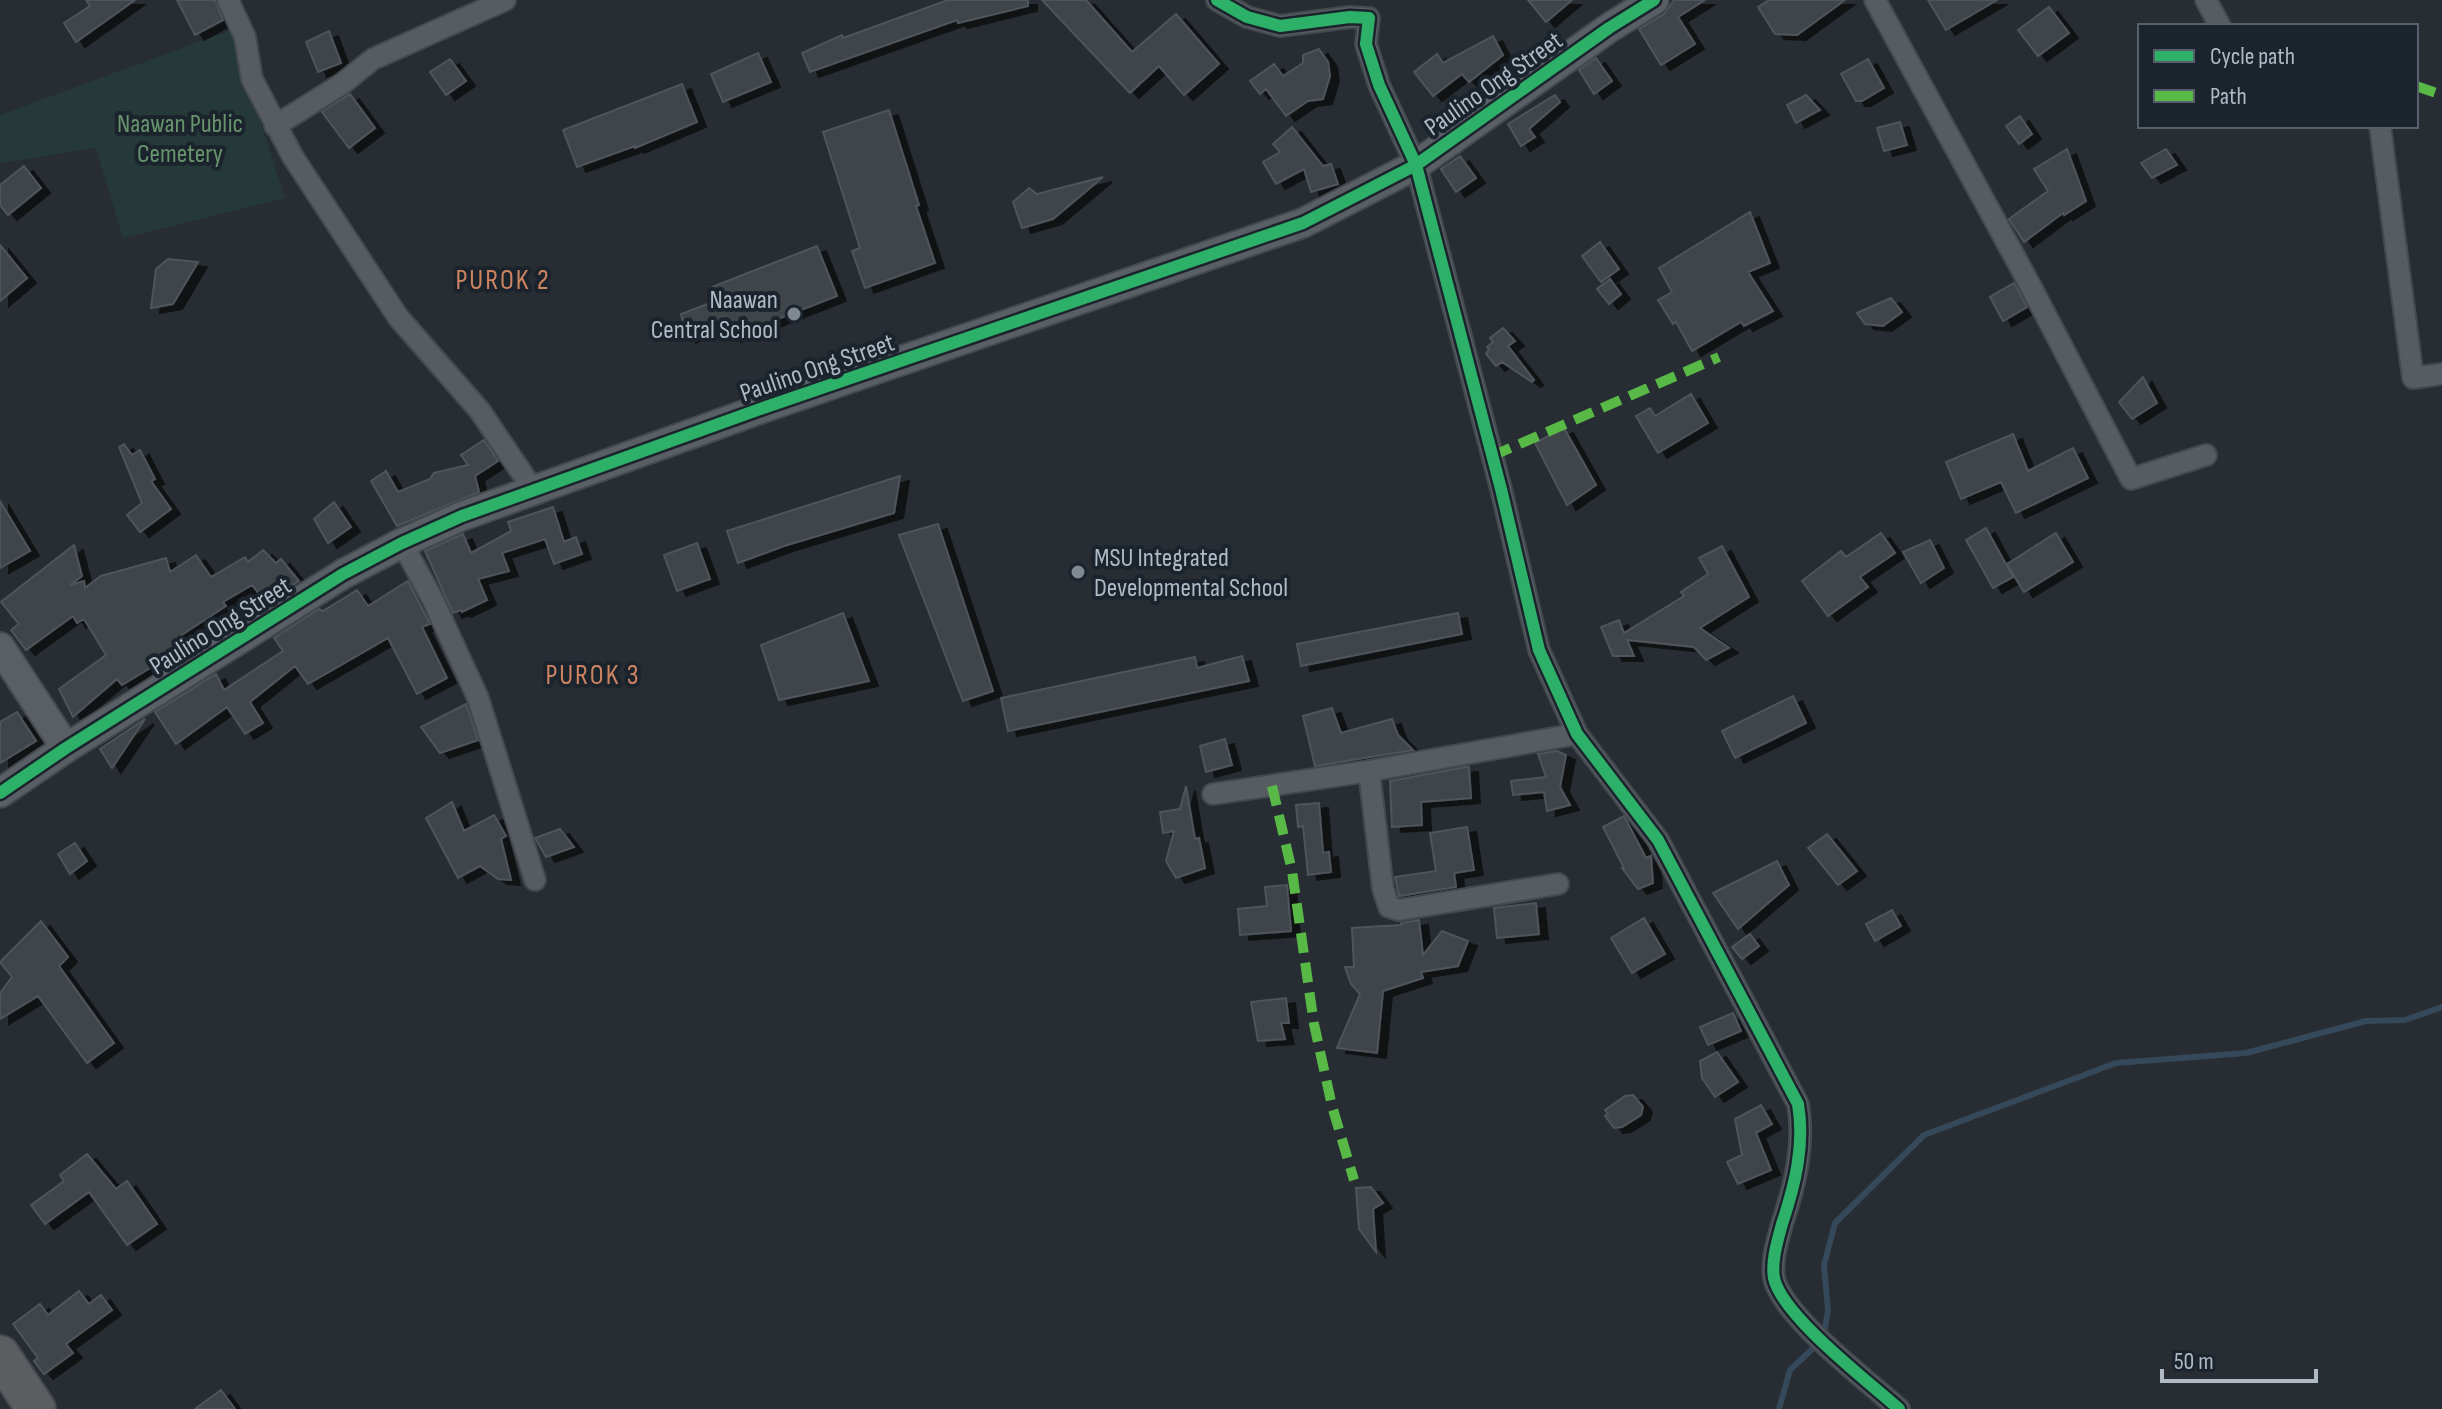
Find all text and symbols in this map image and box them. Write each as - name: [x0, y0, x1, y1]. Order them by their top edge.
- legend: [2138, 24, 2418, 128]
- street label: Paulino Ong Street: [1419, 25, 1569, 143]
- text: Cycle path: [2210, 42, 2295, 71]
- text: Path: [2210, 82, 2247, 111]
- park label: Naawan Public Cemetery: [117, 109, 243, 170]
- district label: PUROK 2: [456, 264, 550, 297]
- place label: Naawan Central School: [651, 285, 778, 346]
- marker: Naawan Central School: [785, 305, 803, 323]
- street label: Paulino Ong Street: [736, 328, 899, 409]
- place label: MSU Integrated Developmental School: [1094, 543, 1288, 604]
- marker: MSU Integrated Developmental School: [1069, 563, 1087, 581]
- street label: Paulino Ong Street: [144, 570, 297, 682]
- district label: PUROK 3: [545, 659, 641, 692]
- scale bar: [2162, 1333, 2316, 1383]
- text: 50 m: [2174, 1347, 2214, 1376]

